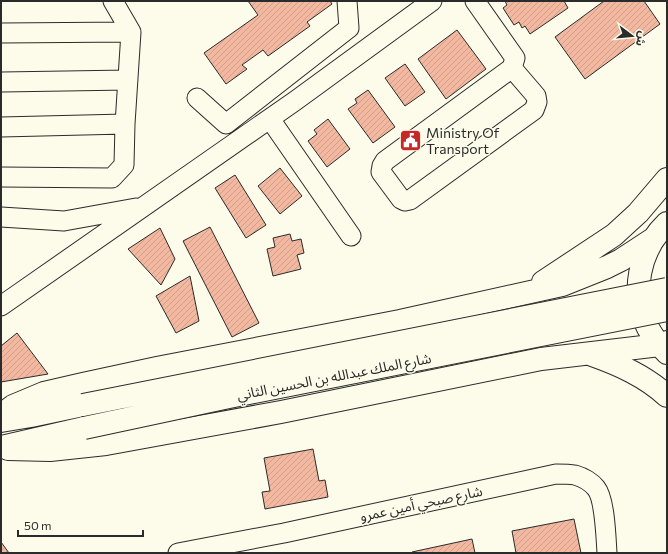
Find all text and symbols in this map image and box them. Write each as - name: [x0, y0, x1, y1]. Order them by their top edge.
- north arrow: [612, 16, 652, 56]
- text: ش: [633, 30, 650, 48]
- place label: Ministry Of Transport: [426, 124, 500, 157]
- public building icon: Ministry Of Transport: [397, 127, 423, 153]
- street label: شارع الملك عبدالله بن الحسين الثاني: [235, 349, 433, 406]
- street label: شارع صبحي أمين عمرو: [358, 482, 485, 527]
- scale bar: [18, 512, 143, 538]
- text: 50 m: [24, 518, 52, 532]

